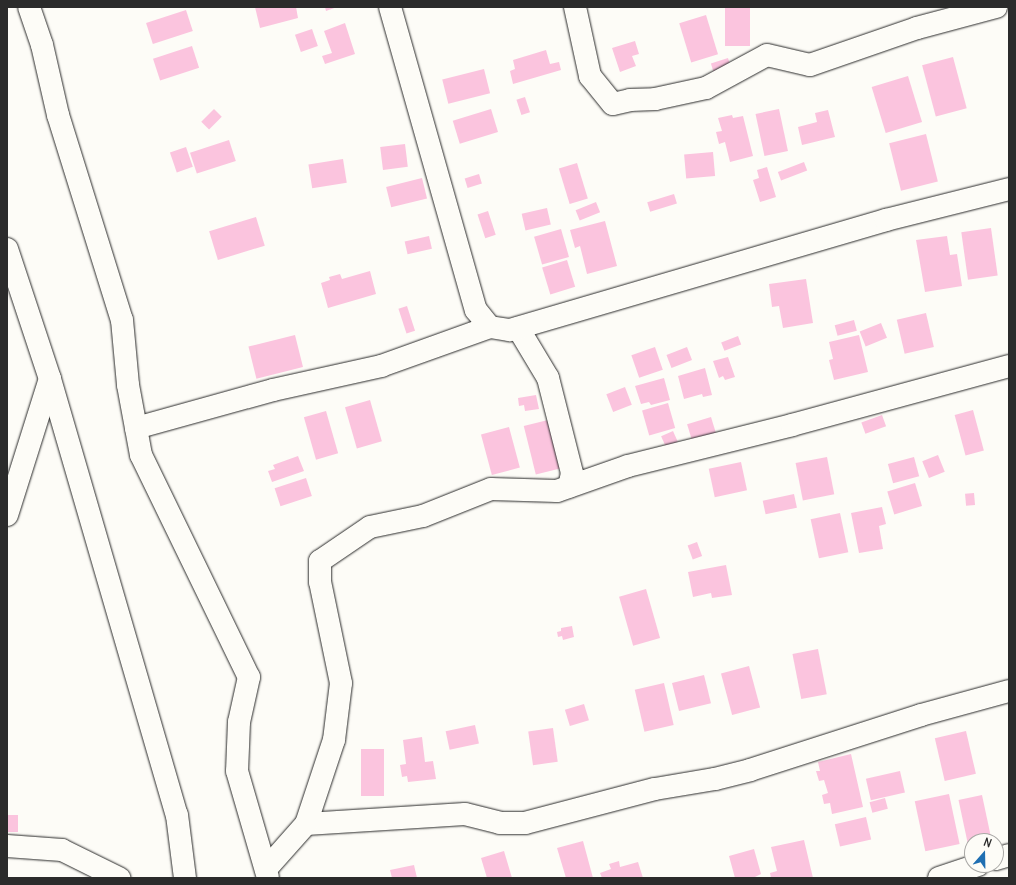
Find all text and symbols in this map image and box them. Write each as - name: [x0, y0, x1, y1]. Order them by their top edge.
- north arrow: [964, 833, 1004, 873]
- text: N: [982, 835, 994, 851]

